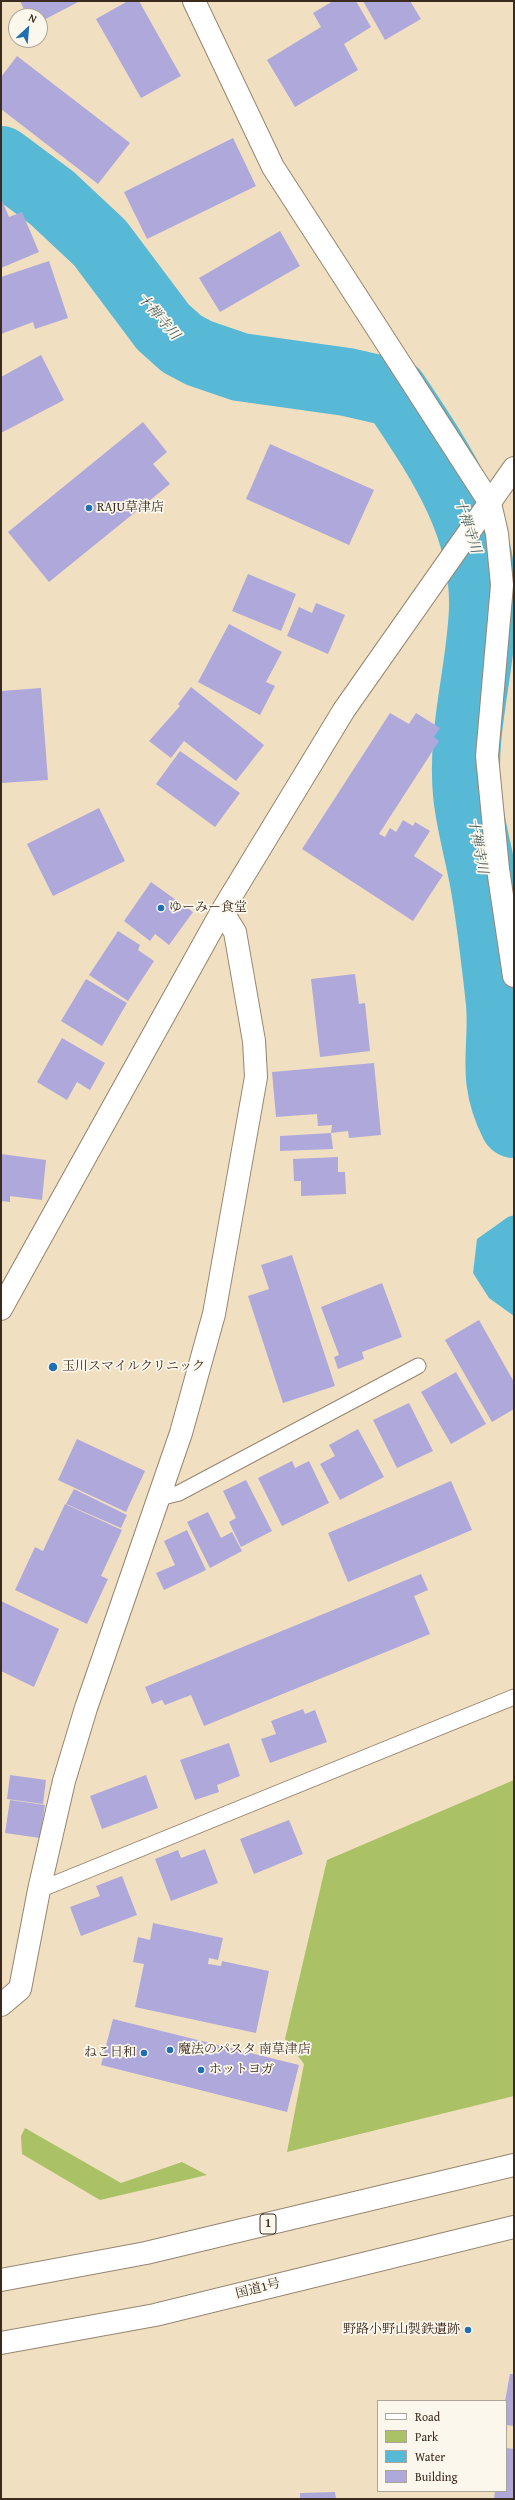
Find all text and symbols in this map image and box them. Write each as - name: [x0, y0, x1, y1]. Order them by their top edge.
- north arrow: [8, 8, 48, 48]
- text: N: [26, 9, 40, 27]
- water label: 十禅寺川: [133, 290, 183, 344]
- water label: 十禅寺川: [450, 497, 484, 555]
- place label: RAJU草津店: [97, 500, 164, 516]
- marker: RAJU草津店: [84, 503, 94, 513]
- water label: 十禅寺川: [463, 817, 491, 875]
- place label: ゆーみー食堂: [169, 900, 247, 916]
- marker: ゆーみー食堂: [156, 903, 166, 913]
- place label: 玉川スマイルクリニック: [62, 1359, 205, 1375]
- marker: 玉川スマイルクリニック: [47, 1361, 59, 1373]
- place label: 魔法のパスタ 南草津店: [178, 2042, 311, 2058]
- place label: ねこ日和: [84, 2045, 136, 2061]
- marker: 魔法のパスタ 南草津店: [165, 2045, 175, 2055]
- marker: ねこ日和: [139, 2048, 149, 2058]
- place label: ホットヨガ: [209, 2062, 274, 2078]
- marker: ホットヨガ: [196, 2065, 206, 2075]
- road number: 1: [260, 2214, 276, 2234]
- street label: 国道1号: [234, 2276, 282, 2302]
- place label: 野路小野山製鉄遺跡: [343, 2322, 460, 2338]
- marker: 野路小野山製鉄遺跡: [463, 2325, 473, 2335]
- legend: [377, 2400, 507, 2492]
- text: Road: [415, 2408, 440, 2425]
- text: Park: [415, 2428, 438, 2445]
- text: Water: [415, 2448, 445, 2465]
- text: Building: [415, 2468, 458, 2485]

